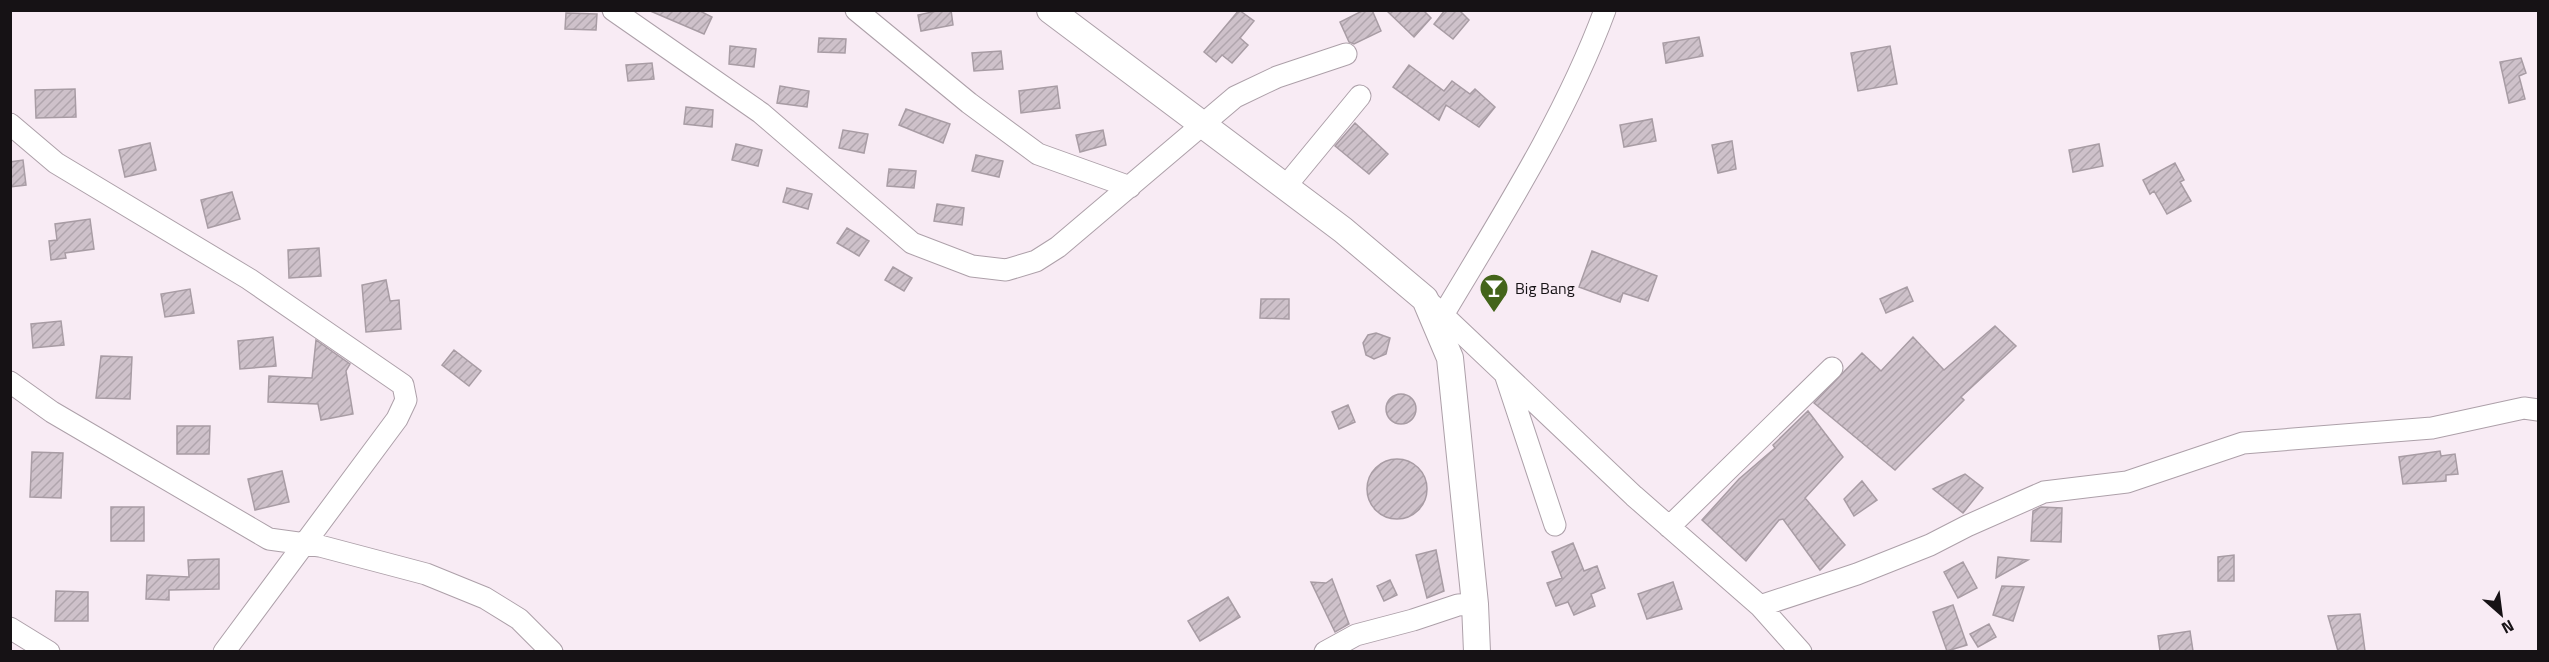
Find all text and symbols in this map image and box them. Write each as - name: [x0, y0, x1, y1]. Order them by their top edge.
- bar icon: Big Bang: [1478, 272, 1510, 314]
- place label: Big Bang: [1515, 276, 1575, 300]
- north arrow: [2471, 584, 2531, 644]
- text: N: [2498, 614, 2519, 640]

